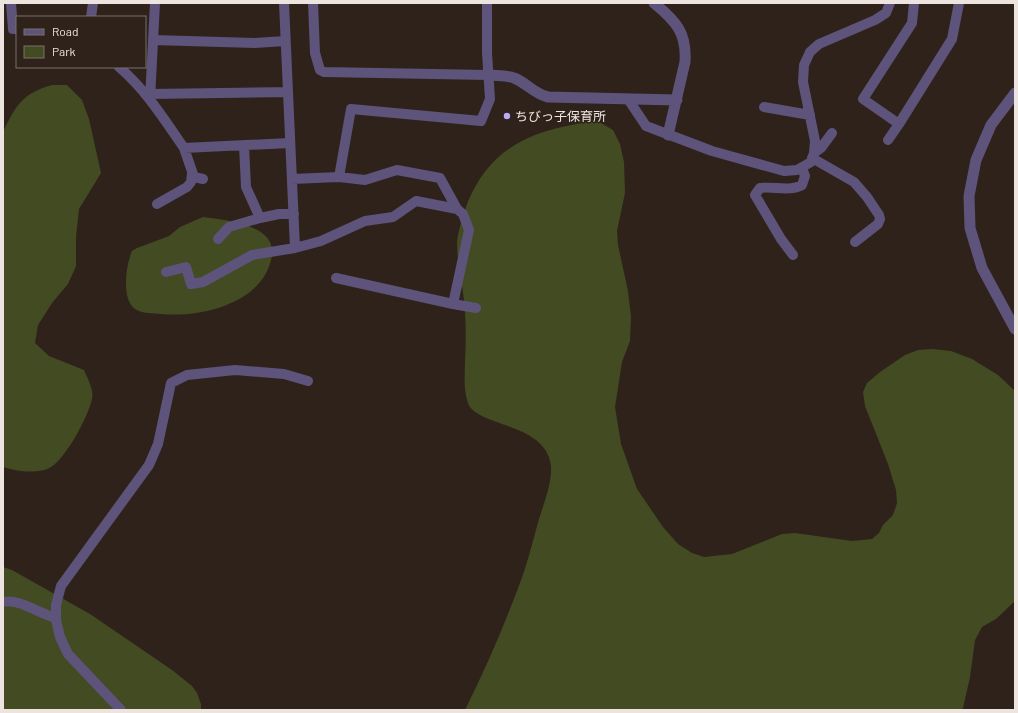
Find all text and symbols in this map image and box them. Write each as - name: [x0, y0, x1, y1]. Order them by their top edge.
- legend: [16, 16, 146, 68]
- text: Road: [52, 24, 79, 38]
- text: Park: [52, 44, 76, 58]
- place label: ちびっ子保育所: [515, 108, 606, 124]
- marker: ちびっ子保育所: [502, 111, 512, 121]

